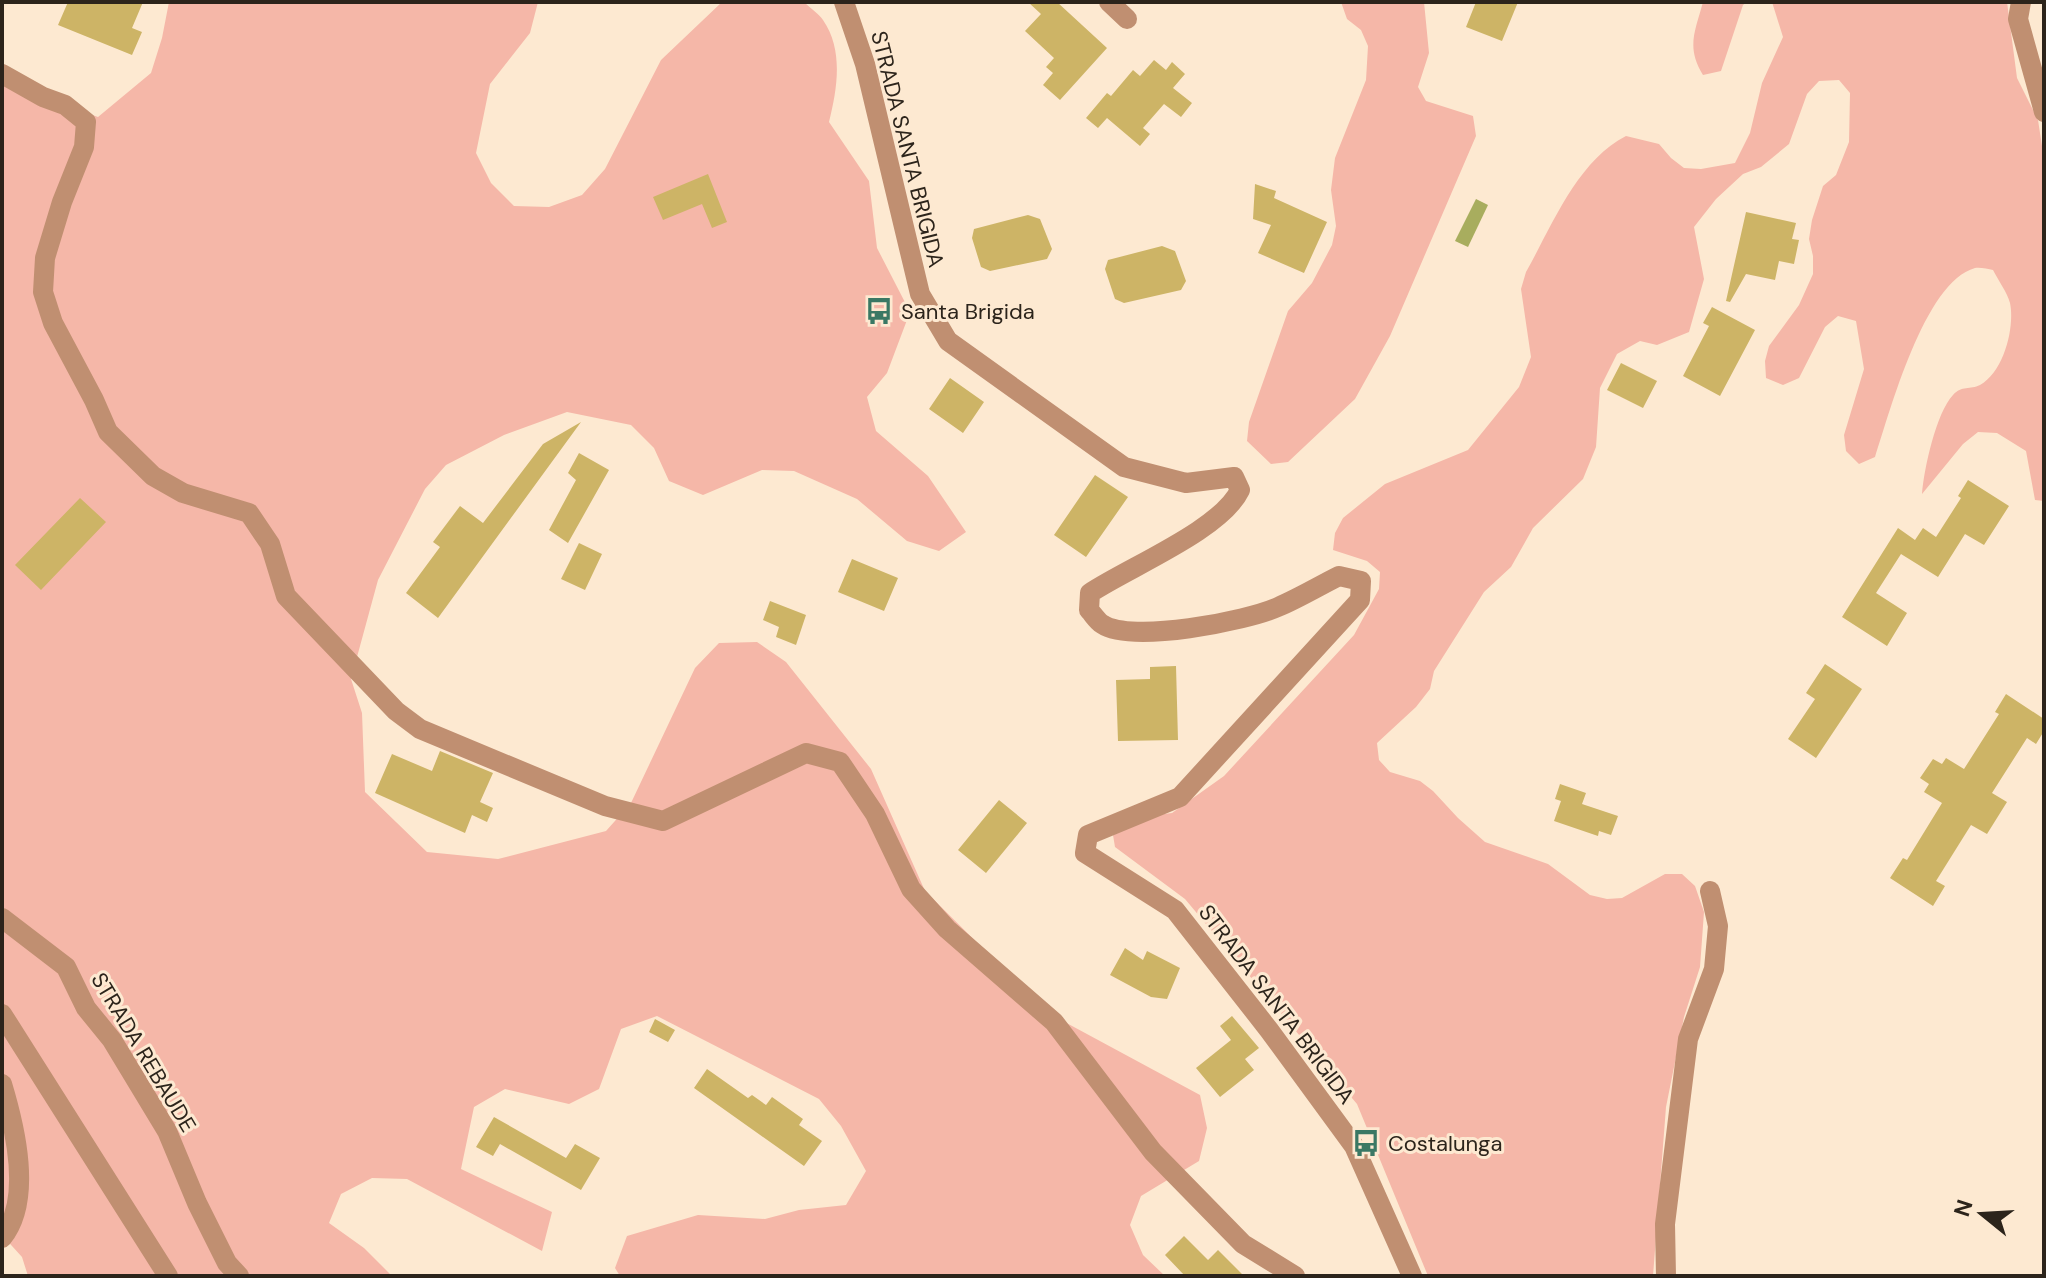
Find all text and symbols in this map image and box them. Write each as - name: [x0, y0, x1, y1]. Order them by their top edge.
- street label: STRADA SANTA BRIGIDA: [864, 28, 951, 270]
- bus stop icon: Santa Brigida: [864, 296, 894, 326]
- place label: Santa Brigida: [901, 297, 1035, 326]
- street label: STRADA SANTA BRIGIDA: [1192, 899, 1361, 1110]
- street label: STRADA REBAUDE: [84, 967, 203, 1137]
- bus stop icon: Costalunga: [1351, 1128, 1381, 1158]
- place label: Costalunga: [1388, 1129, 1502, 1158]
- north arrow: [1942, 1174, 2022, 1254]
- text: N: [1947, 1196, 1980, 1220]

